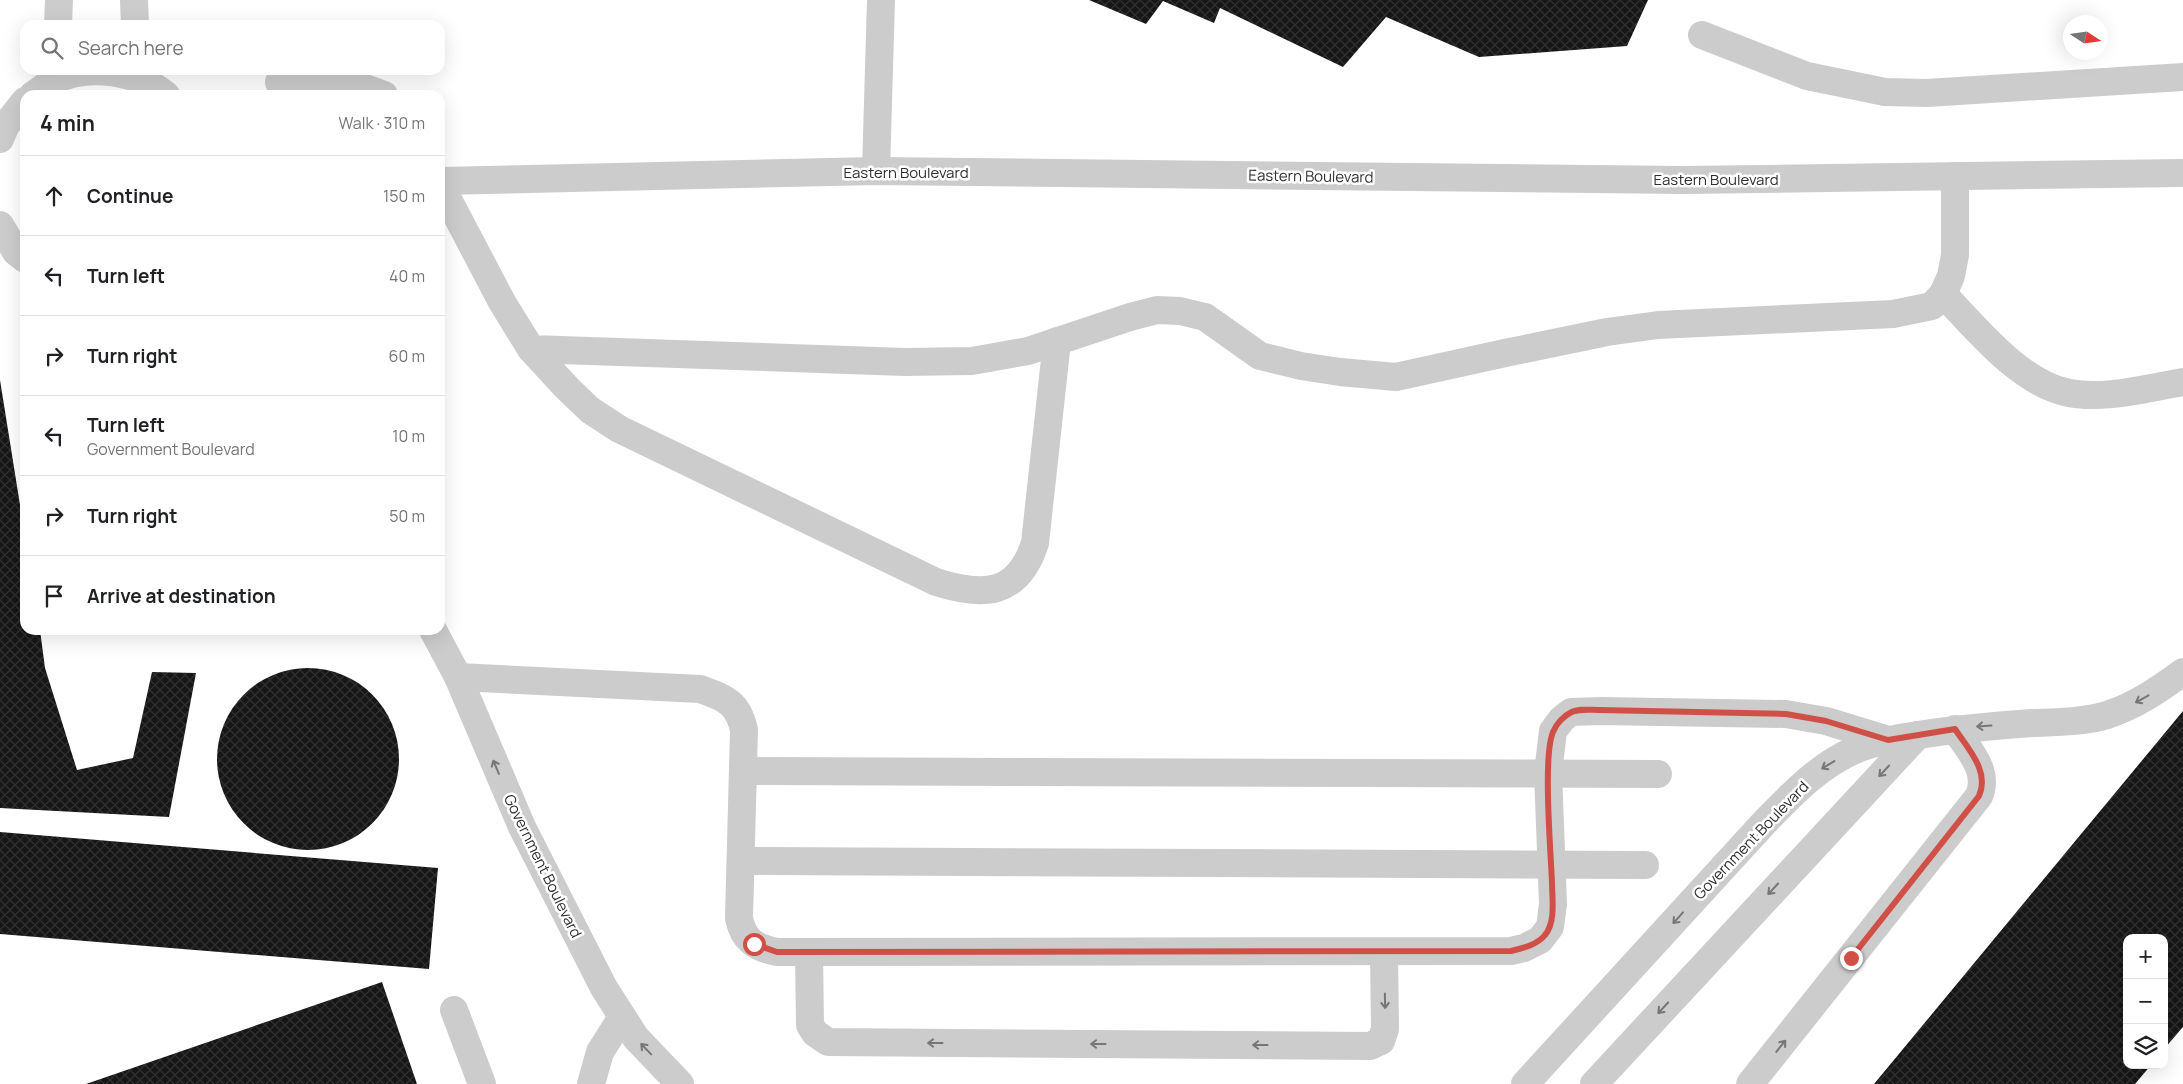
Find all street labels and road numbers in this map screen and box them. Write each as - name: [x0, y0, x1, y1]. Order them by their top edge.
- street label: Eastern Boulevard: [843, 162, 969, 183]
- street label: Eastern Boulevard: [1248, 164, 1374, 188]
- street label: Eastern Boulevard: [1653, 169, 1779, 190]
- street label: Government Boulevard: [1689, 776, 1813, 904]
- street label: Government Boulevard: [499, 791, 587, 941]

